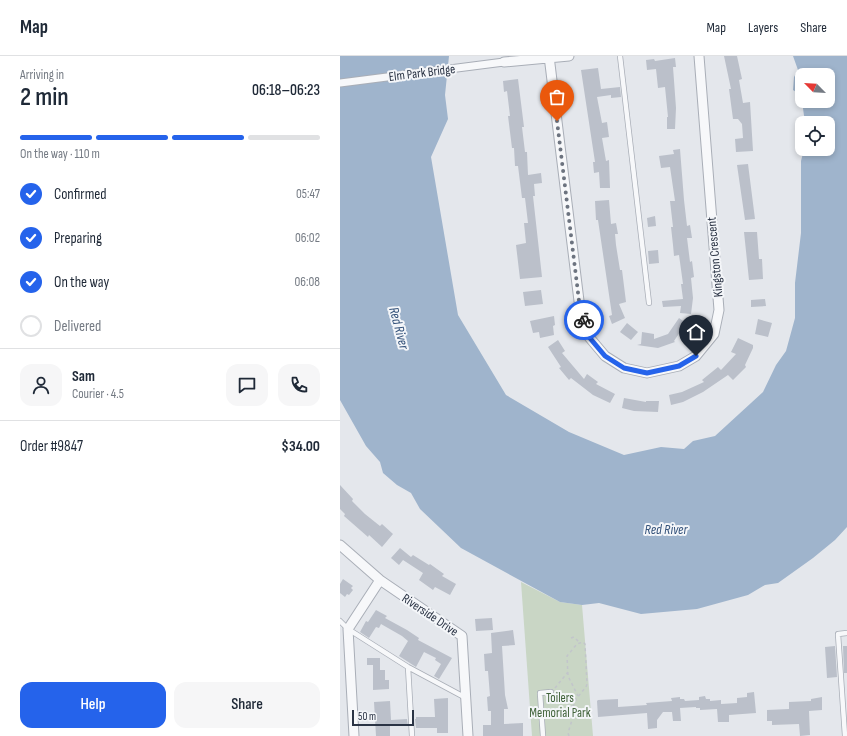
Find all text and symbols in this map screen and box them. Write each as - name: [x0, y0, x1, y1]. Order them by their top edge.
- text: Map: [20, 16, 48, 39]
- text: Map: [706, 19, 726, 36]
- text: Layers: [748, 19, 778, 36]
- text: Share: [800, 19, 827, 36]
- street label: Elm Park Bridge: [388, 61, 456, 85]
- text: Arriving in: [20, 67, 64, 83]
- north arrow: [795, 68, 835, 108]
- map controls: [795, 68, 835, 156]
- pin: [540, 80, 574, 121]
- text: 06:18–06:23: [252, 81, 320, 100]
- text: 2 min: [20, 82, 69, 113]
- icon: bag: [546, 86, 568, 108]
- button: locate: [795, 116, 835, 156]
- text: On the way · 110 m: [20, 146, 100, 162]
- icon: check: [20, 183, 42, 205]
- text: Confirmed: [54, 185, 107, 204]
- text: 05:47: [296, 186, 320, 202]
- street label: Kingston Crescent: [704, 216, 726, 298]
- icon: check: [20, 227, 42, 249]
- text: Preparing: [54, 229, 102, 248]
- text: 06:02: [295, 230, 320, 246]
- icon: check: [20, 271, 42, 293]
- text: On the way: [54, 273, 109, 292]
- text: 06:08: [295, 274, 320, 290]
- courier: [564, 300, 604, 340]
- water label: Red River: [385, 305, 413, 352]
- icon: bike: [573, 309, 595, 331]
- pin: [679, 315, 713, 356]
- text: Delivered: [54, 317, 101, 336]
- icon: home: [685, 321, 707, 343]
- button: person: [20, 364, 62, 406]
- button: chat: [226, 364, 268, 406]
- button: phone: [278, 364, 320, 406]
- text: Sam: [72, 367, 95, 386]
- text: Courier · 4.5: [72, 386, 124, 402]
- text: Order #9847: [20, 437, 83, 456]
- text: $34.00: [281, 437, 320, 456]
- water label: Red River: [645, 521, 689, 538]
- street label: Riverside Drive: [399, 590, 461, 640]
- button: Help: [20, 682, 166, 728]
- button: Share: [174, 682, 320, 728]
- park label: Toilers Memorial Park: [529, 690, 591, 721]
- scale bar: [352, 708, 414, 727]
- text: 50 m: [358, 710, 376, 723]

